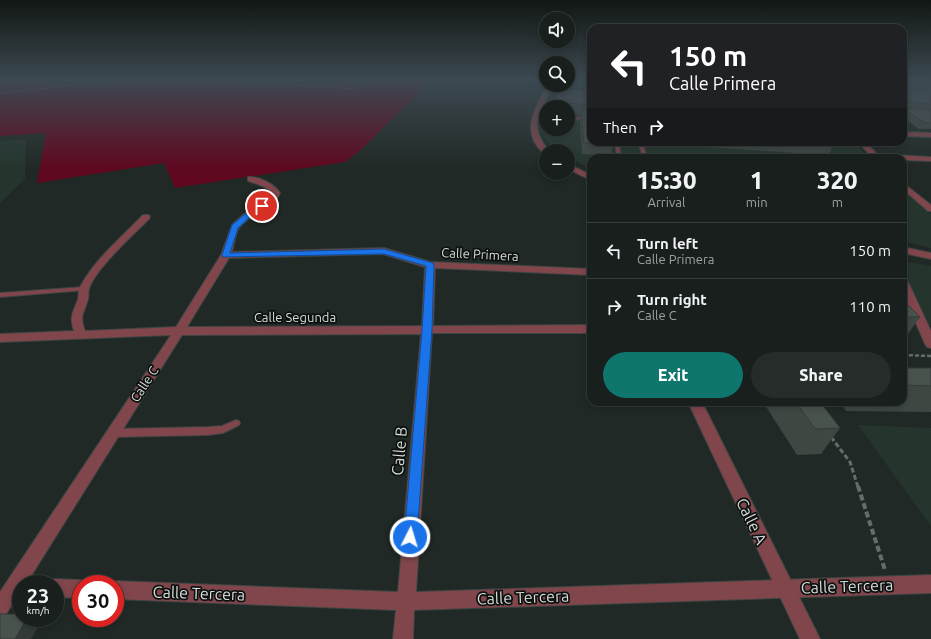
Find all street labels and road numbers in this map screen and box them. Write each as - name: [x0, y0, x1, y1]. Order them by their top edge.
- street label: Calle Primera: [441, 245, 519, 263]
- street label: Calle Segunda: [254, 310, 336, 324]
- street label: Calle C: [127, 364, 161, 404]
- street label: Calle B: [388, 426, 410, 476]
- street label: Calle A: [733, 495, 771, 548]
- street label: Calle Tercera: [800, 575, 894, 597]
- street label: Calle Tercera: [152, 582, 246, 604]
- street label: Calle Tercera: [476, 586, 570, 608]

